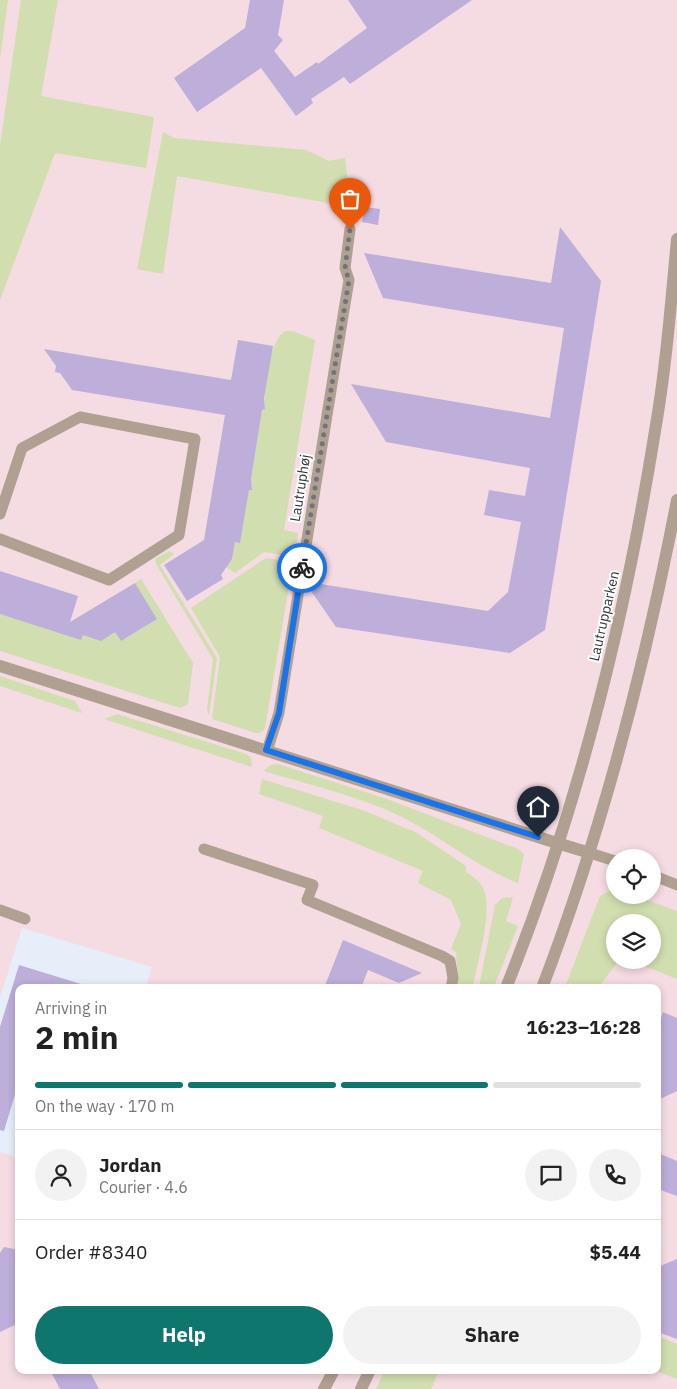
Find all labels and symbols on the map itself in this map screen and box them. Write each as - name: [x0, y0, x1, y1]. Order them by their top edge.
- pin: [329, 178, 371, 229]
- street label: Lautruphøj: [286, 453, 314, 523]
- courier: [277, 543, 327, 593]
- street label: Lautrupparken: [585, 569, 623, 663]
- pin: [517, 786, 559, 837]

